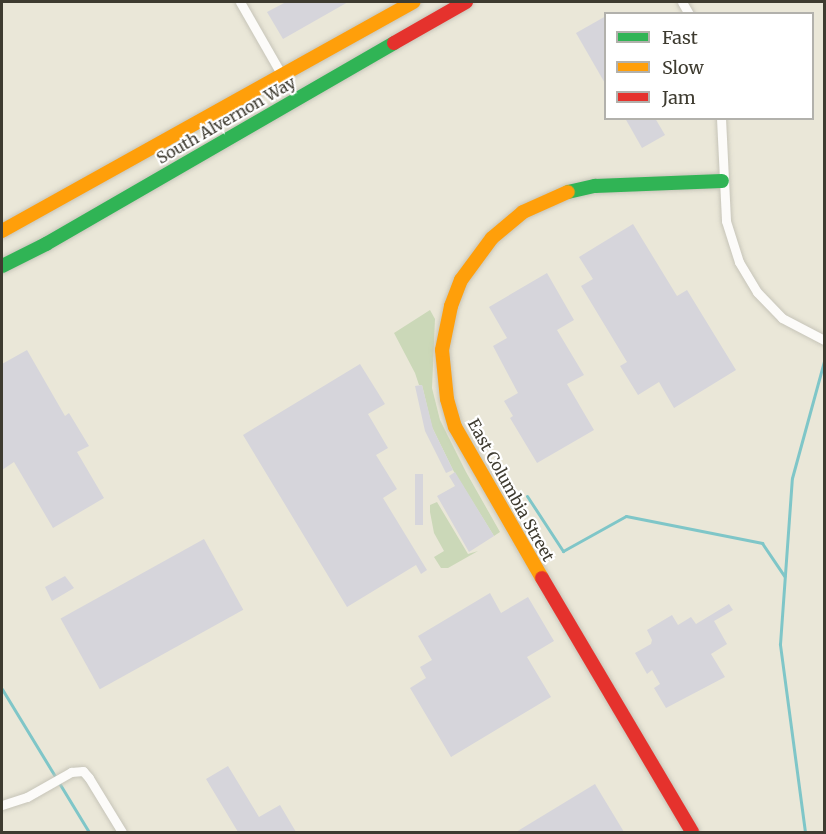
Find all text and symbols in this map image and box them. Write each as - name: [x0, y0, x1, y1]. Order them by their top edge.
- legend: [604, 12, 814, 120]
- text: Fast: [662, 26, 698, 49]
- text: Slow: [662, 56, 704, 79]
- street label: South Alvernon Way: [153, 72, 299, 168]
- text: Jam: [662, 86, 696, 109]
- street label: East Columbia Street: [464, 415, 558, 565]

